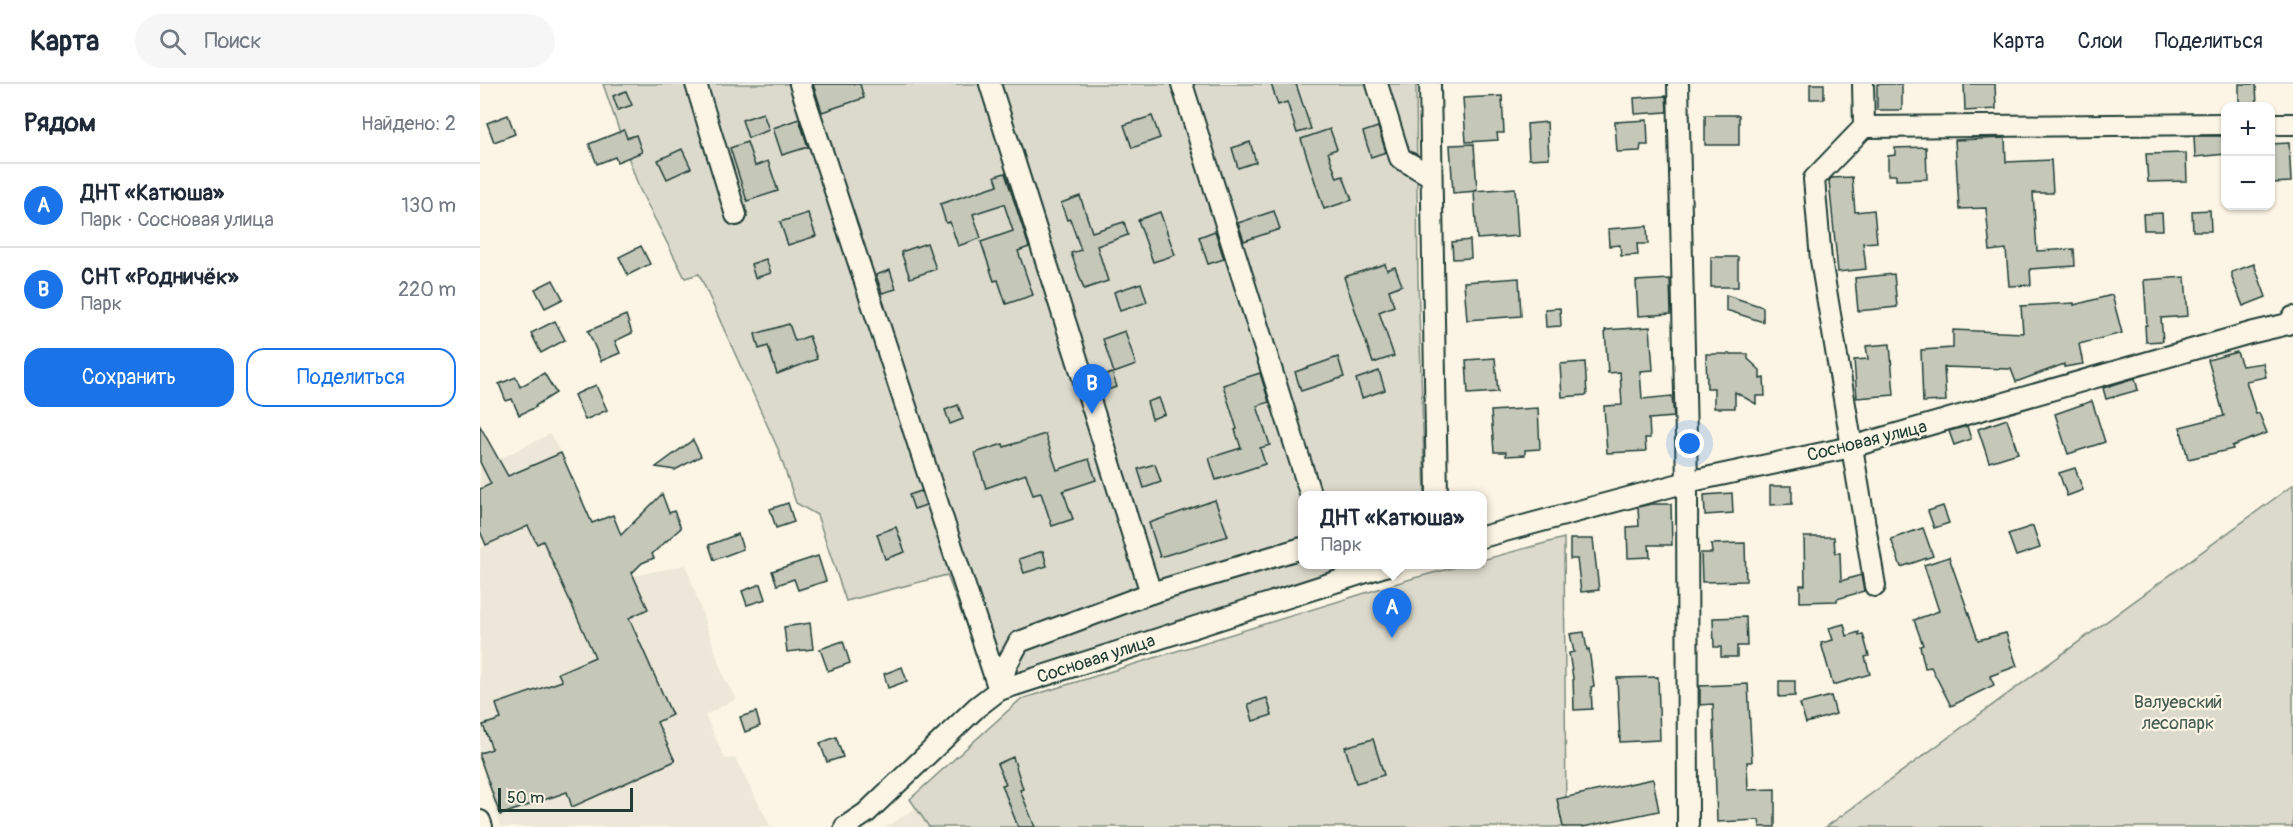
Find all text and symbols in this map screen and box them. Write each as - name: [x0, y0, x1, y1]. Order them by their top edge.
- search box: [135, 14, 555, 68]
- text: Карта: [30, 24, 99, 59]
- icon: search: [156, 25, 189, 58]
- text: Поиск: [204, 27, 262, 55]
- text: Карта: [1992, 28, 2044, 55]
- text: Слои: [2077, 28, 2122, 55]
- text: Поделиться: [2155, 28, 2263, 55]
- map controls: [2221, 102, 2275, 210]
- button: +: [2221, 102, 2275, 156]
- text: Рядом: [24, 107, 96, 139]
- text: Найдено: 2: [361, 111, 456, 136]
- button: −: [2221, 156, 2275, 210]
- text: ДНТ «Катюша»: [81, 179, 224, 207]
- text: A: [37, 193, 50, 218]
- text: 130 m: [401, 193, 456, 218]
- text: Парк · Сосновая улица: [81, 207, 274, 232]
- text: СНТ «Родничёк»: [81, 263, 239, 291]
- text: B: [38, 277, 49, 302]
- text: 220 m: [398, 277, 456, 302]
- text: Парк: [81, 291, 122, 316]
- button: Сохранить: [24, 348, 234, 407]
- button: Поделиться: [246, 348, 456, 407]
- pin: B: [1072, 364, 1112, 414]
- street label: Сосновая улица: [1805, 415, 1929, 467]
- your location: [1675, 429, 1704, 458]
- popup: [1298, 491, 1487, 569]
- text: ДНТ «Катюша»: [1321, 504, 1464, 532]
- text: Парк: [1321, 532, 1362, 557]
- pin: A: [1372, 588, 1412, 638]
- street label: Сосновая улица: [1034, 629, 1158, 689]
- park label: Валуевский лесопарк: [2134, 691, 2222, 735]
- scale bar: [498, 785, 633, 812]
- text: 50 m: [507, 788, 544, 808]

